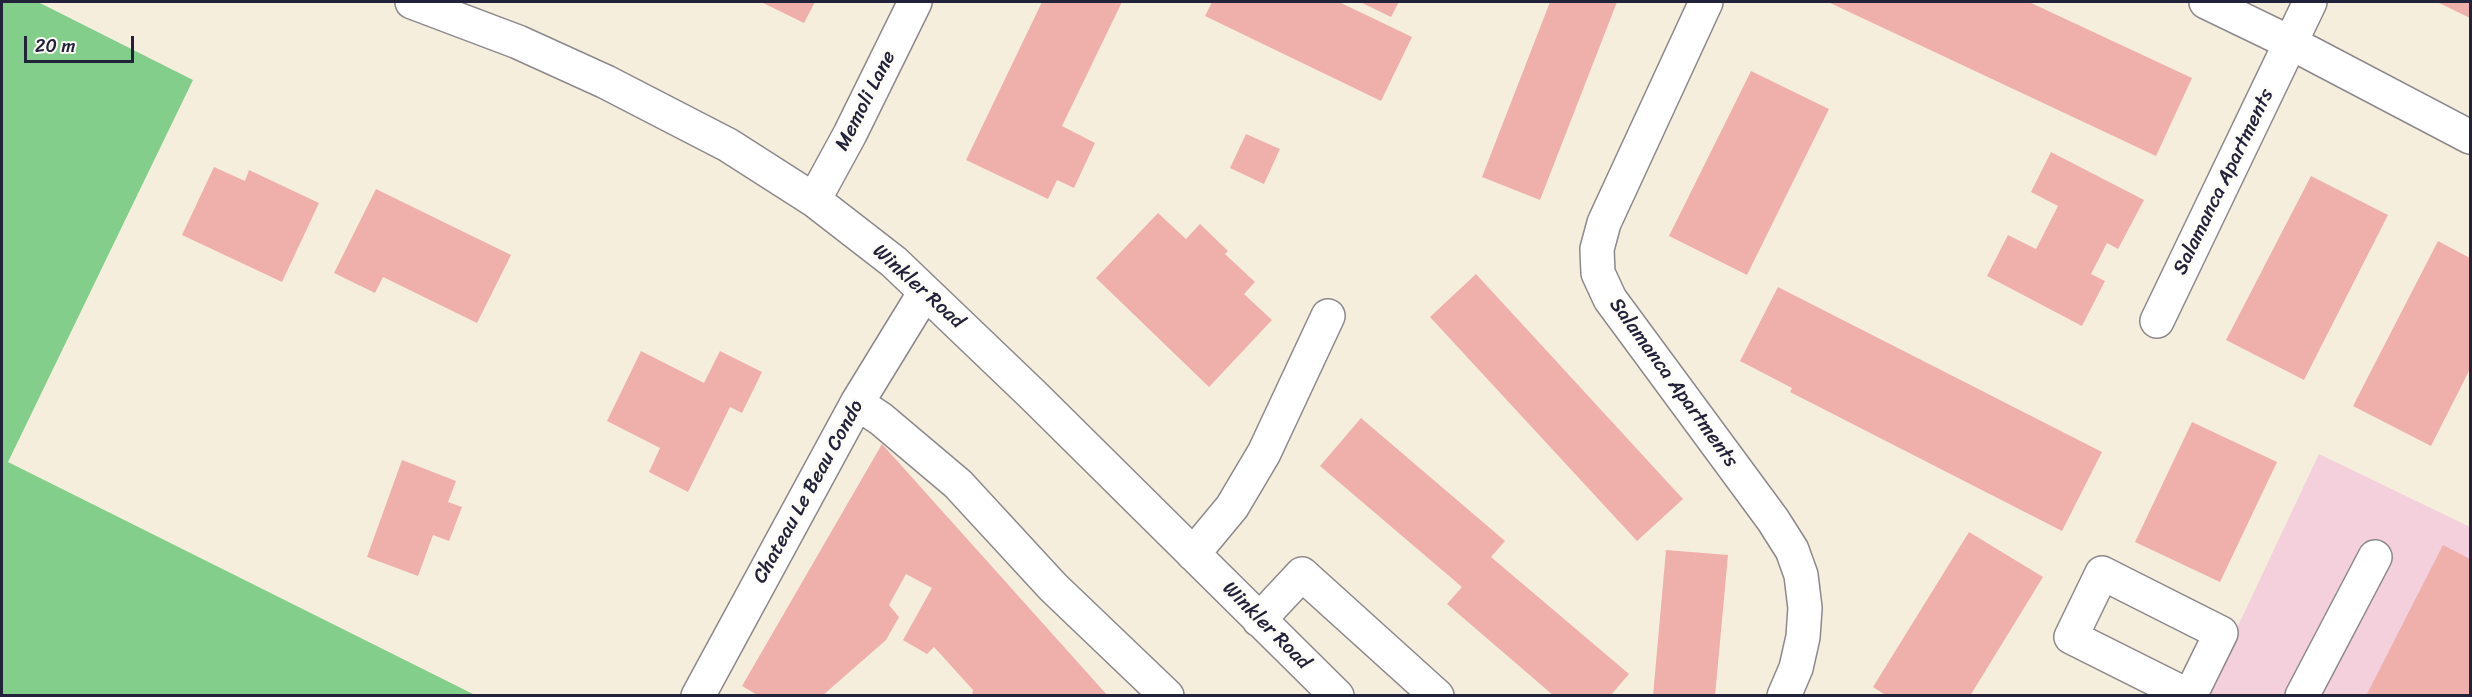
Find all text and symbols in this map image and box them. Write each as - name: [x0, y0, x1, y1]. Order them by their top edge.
- scale bar: [27, 24, 136, 62]
- text: 20 m: [35, 30, 75, 62]
- street label: Memoli Lane: [831, 47, 901, 155]
- street label: Salamanca Apartments: [2169, 85, 2279, 279]
- street label: Winkler Road: [867, 240, 969, 334]
- street label: Salamanca Apartments: [1603, 294, 1743, 472]
- street label: Chateau Le Beau Condo: [749, 396, 869, 588]
- street label: Winkler Road: [1217, 577, 1315, 675]

